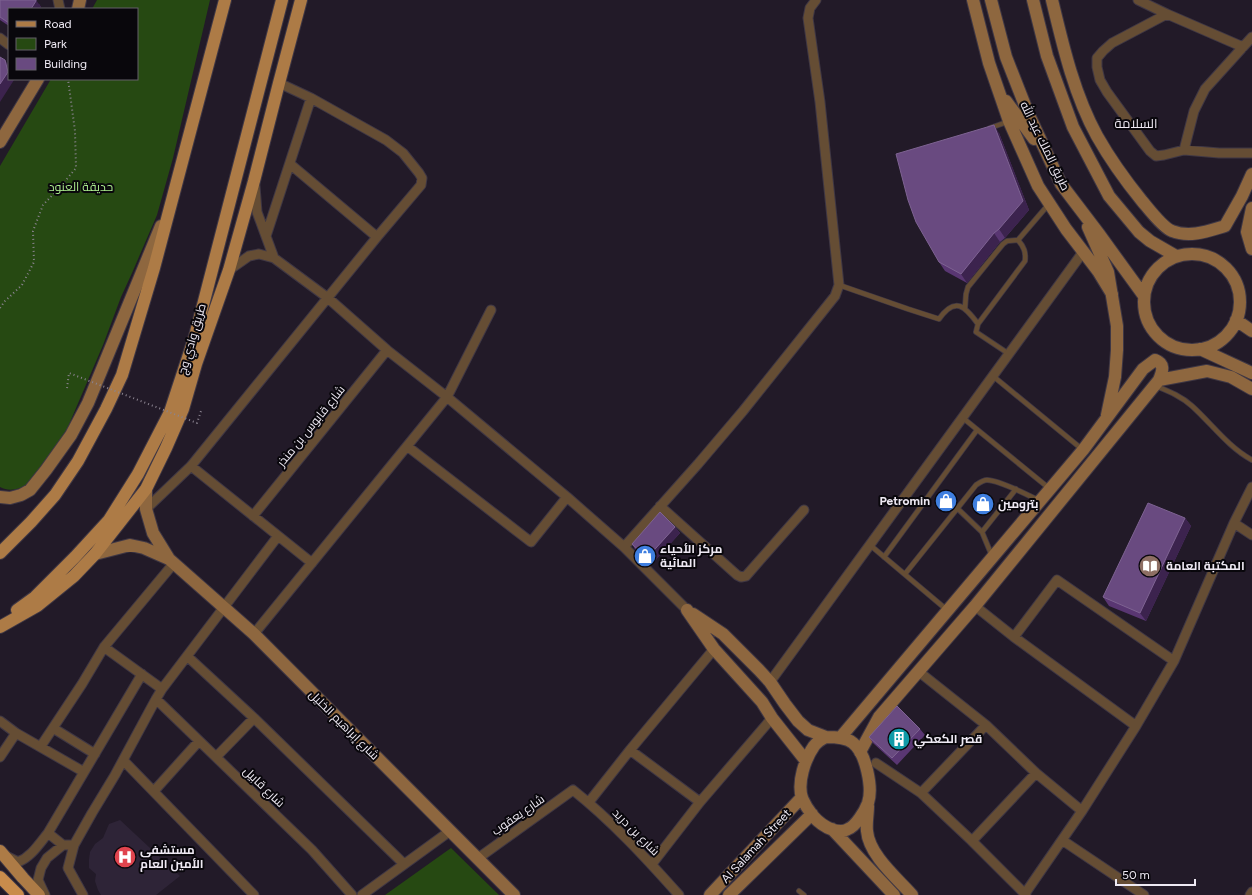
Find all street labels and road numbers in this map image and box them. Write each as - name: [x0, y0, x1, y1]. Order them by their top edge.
- street label: طريق الملك عبد الله: [1017, 99, 1074, 193]
- street label: طريق وادي وج: [175, 302, 212, 377]
- street label: شارع قابوس بن منذر: [273, 383, 349, 471]
- street label: شارع إبراهيم الخليل: [306, 687, 382, 764]
- street label: شارع قابيل: [240, 764, 288, 811]
- street label: شارع يعقوب: [489, 792, 548, 839]
- street label: شارع بن دريد: [609, 806, 662, 859]
- street label: Al Salamah Street: [718, 806, 794, 886]

